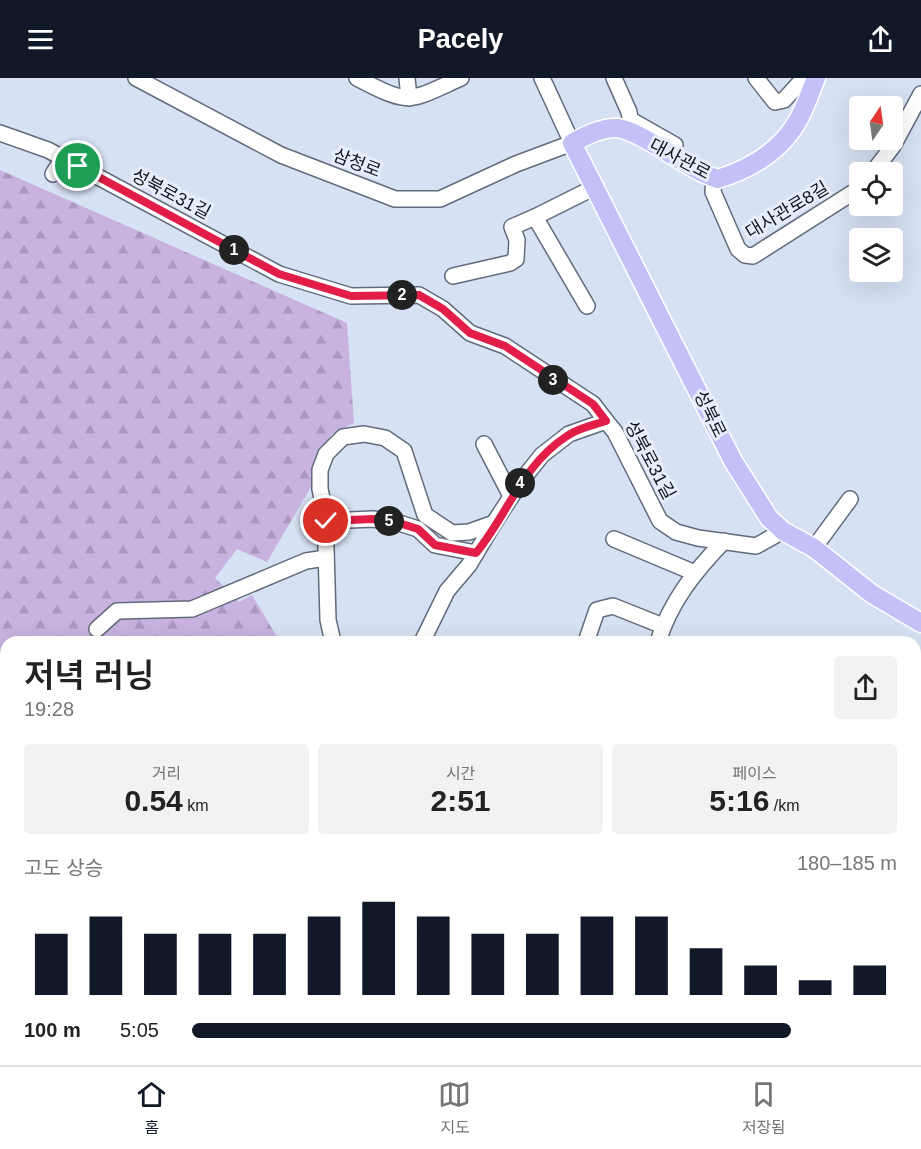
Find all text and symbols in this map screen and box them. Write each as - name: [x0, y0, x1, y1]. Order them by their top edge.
- icon: menu: [24, 23, 57, 56]
- icon: share: [864, 23, 897, 56]
- text: Pacely: [418, 24, 503, 54]
- north arrow: [849, 96, 903, 150]
- map controls: [849, 96, 903, 282]
- street label: 대사관로: [646, 135, 714, 183]
- pin: [52, 140, 103, 191]
- street label: 삼청로: [330, 145, 384, 181]
- icon: arrive: [61, 149, 94, 182]
- button: locate: [849, 162, 903, 216]
- street label: 성북로31길: [128, 165, 214, 223]
- street label: 대사관로8길: [742, 178, 832, 242]
- button: layers: [849, 228, 903, 282]
- pin: 1: [219, 235, 249, 265]
- text: 1: [230, 241, 238, 258]
- pin: 2: [387, 280, 417, 310]
- text: 2: [398, 286, 406, 303]
- pin: 3: [538, 365, 568, 395]
- text: 3: [549, 371, 557, 388]
- street label: 성북로: [690, 387, 730, 441]
- street label: 성북로31길: [621, 417, 679, 503]
- pin: 4: [505, 468, 535, 498]
- text: 4: [516, 474, 524, 491]
- pin: [300, 495, 351, 546]
- icon: check: [309, 504, 342, 537]
- pin: 5: [374, 506, 404, 536]
- text: 5: [385, 512, 393, 529]
- button: share: [834, 656, 897, 719]
- text: 저녁 러닝: [24, 657, 155, 694]
- text: 19:28: [24, 698, 74, 720]
- text: 거리: [152, 765, 181, 782]
- text: 시간: [446, 765, 475, 782]
- text: 페이스: [732, 765, 777, 782]
- text: 0.54: [124, 784, 183, 817]
- text: 2:51: [430, 784, 491, 817]
- text: 5:16: [709, 784, 769, 817]
- text: km: [183, 797, 209, 814]
- text: /km: [769, 797, 800, 814]
- text: 180–185 m: [797, 852, 897, 874]
- text: 고도 상승: [24, 857, 103, 879]
- text: 100 m: [24, 1019, 81, 1041]
- text: 5:05: [120, 1019, 159, 1041]
- tab: 홈: [135, 1078, 168, 1138]
- tab: 지도: [438, 1078, 471, 1138]
- tab: 저장됨: [742, 1078, 786, 1138]

